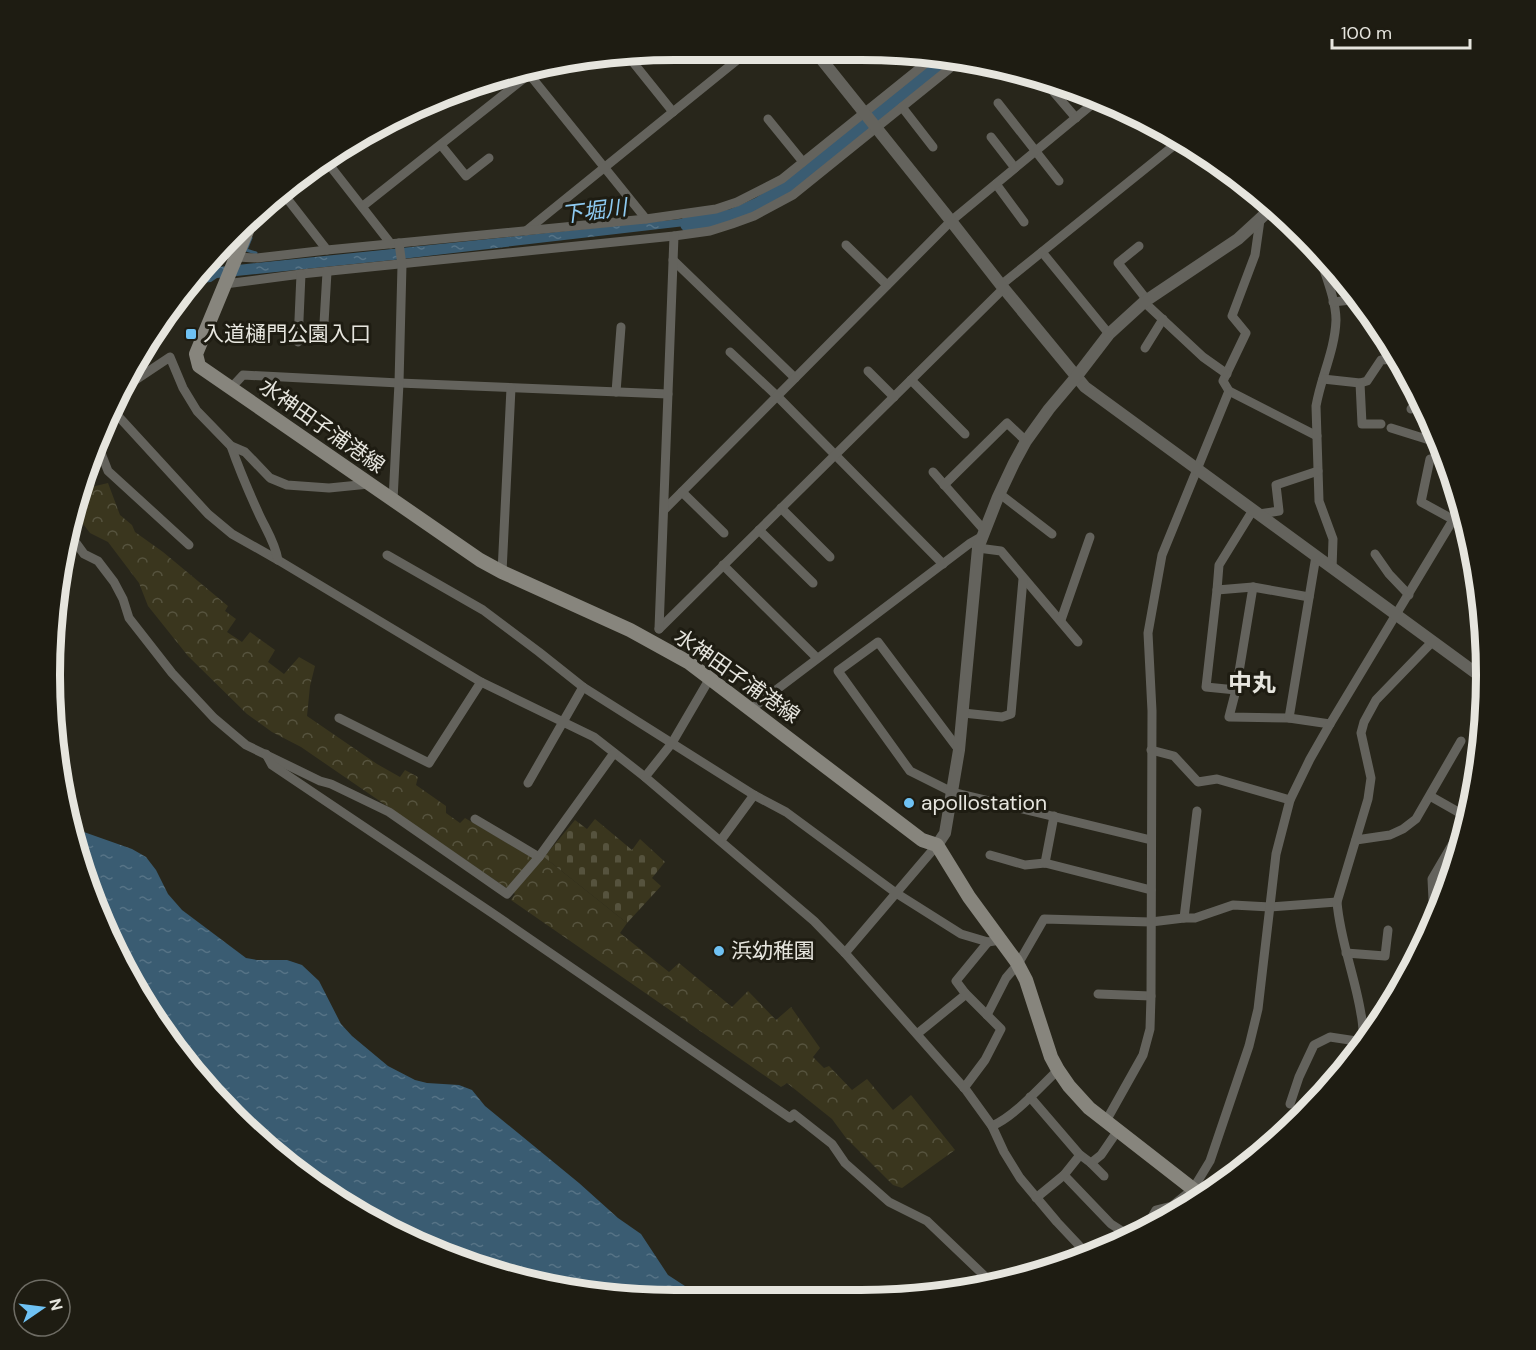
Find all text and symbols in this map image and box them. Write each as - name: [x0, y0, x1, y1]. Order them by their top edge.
- scale bar: [1332, 12, 1470, 50]
- text: 100 m: [1341, 21, 1392, 45]
- water label: 下堀川: [559, 192, 630, 229]
- place label: 入道樋門公園入口: [203, 320, 371, 348]
- marker: 入道樋門公園入口: [184, 327, 198, 341]
- street label: 水神田子浦港線: [254, 372, 390, 480]
- street label: 水神田子浦港線: [669, 622, 805, 730]
- district label: 中丸: [1228, 667, 1276, 698]
- place label: apollostation: [921, 789, 1047, 817]
- marker: apollostation: [902, 796, 916, 810]
- place label: 浜幼稚園: [731, 937, 815, 965]
- marker: 浜幼稚園: [712, 944, 726, 958]
- north arrow: [12, 1278, 72, 1338]
- text: N: [44, 1296, 68, 1313]

